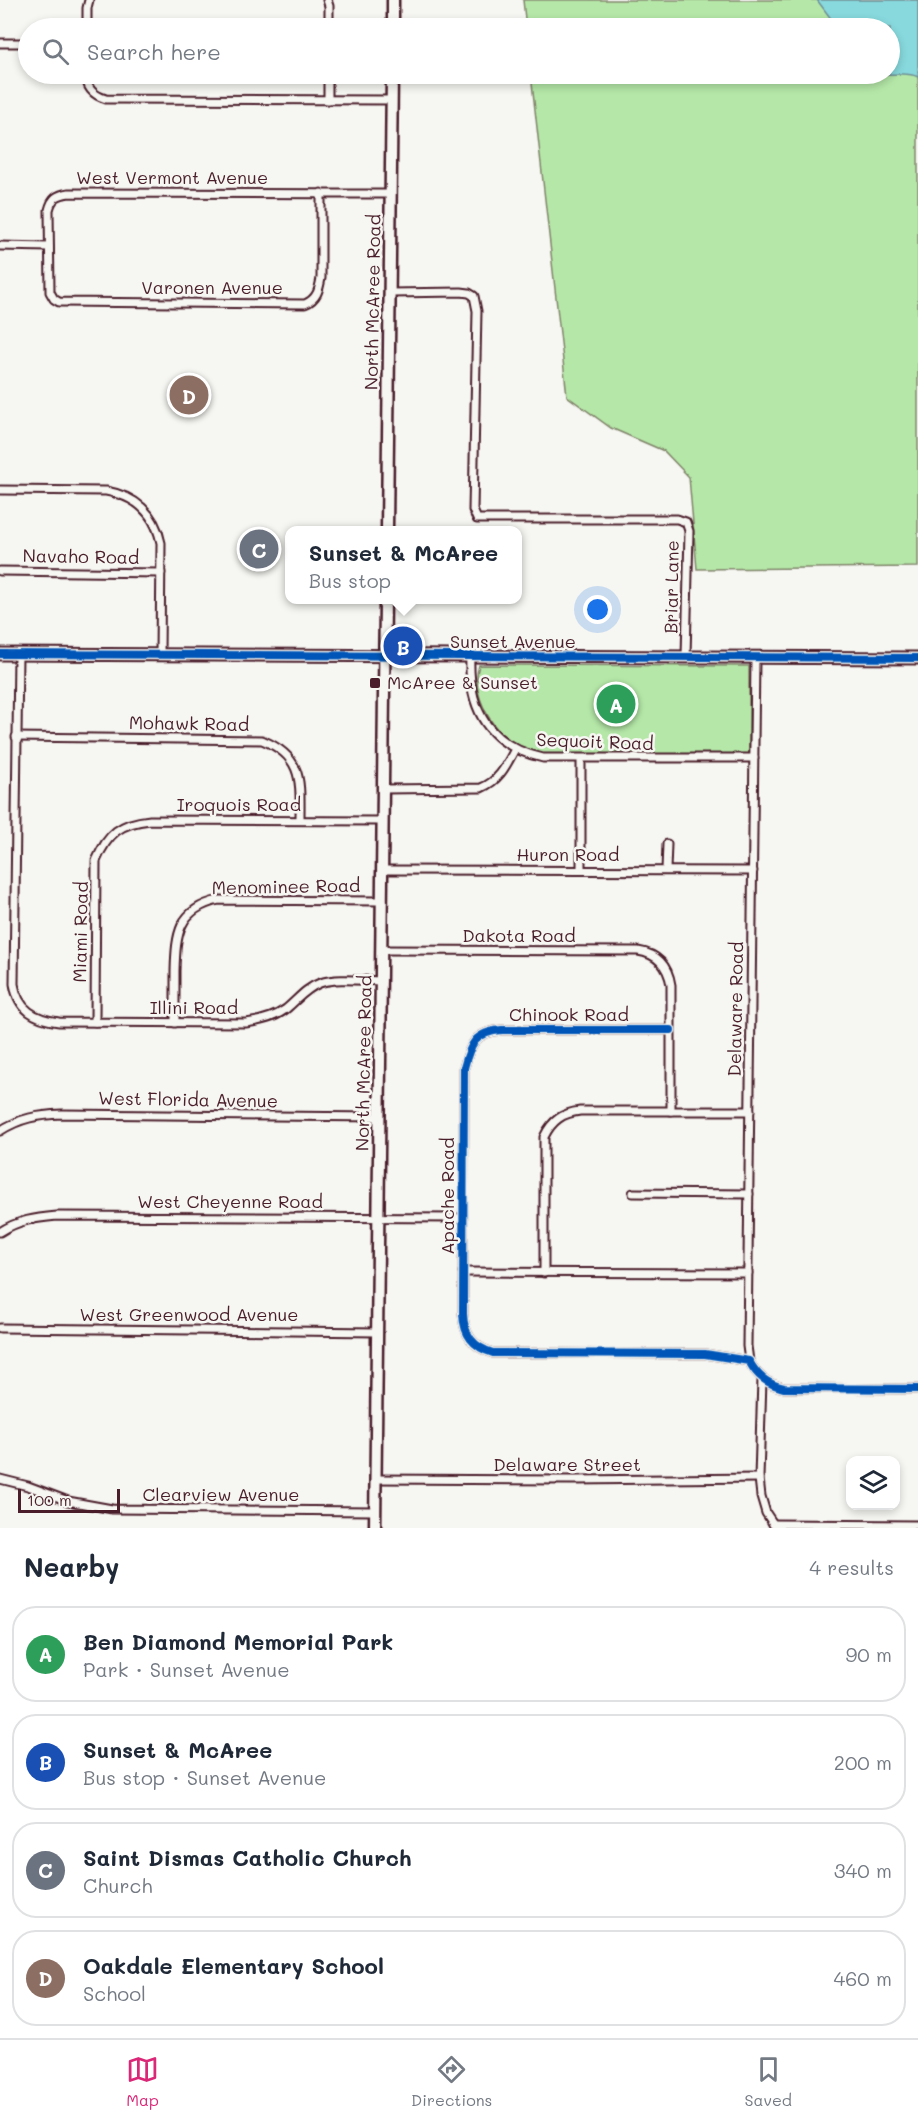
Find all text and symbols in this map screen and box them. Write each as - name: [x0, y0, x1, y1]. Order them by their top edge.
- search box: [18, 18, 900, 84]
- icon: search: [39, 35, 72, 68]
- text: Search here: [87, 37, 221, 66]
- street label: West Vermont Avenue: [76, 165, 268, 189]
- street label: North McAree Road: [358, 214, 386, 390]
- street label: Varonen Avenue: [141, 275, 283, 299]
- pin: D: [170, 372, 208, 418]
- pin: C: [240, 526, 278, 572]
- popup: [285, 526, 522, 604]
- text: Sunset & McAree: [309, 538, 498, 567]
- street label: Briar Lane: [658, 540, 684, 634]
- street label: Navaho Road: [22, 543, 140, 569]
- text: Bus stop: [309, 567, 391, 593]
- your location: [583, 595, 612, 624]
- pin: B: [384, 624, 422, 668]
- street label: Sunset Avenue: [450, 629, 576, 653]
- place label: McAree & Sunset: [387, 670, 538, 694]
- marker: McAree & Sunset: [368, 676, 382, 690]
- pin: A: [596, 682, 636, 726]
- street label: Mohawk Road: [129, 710, 249, 736]
- street label: Sequoit Road: [536, 727, 654, 755]
- street label: Iroquois Road: [177, 792, 301, 816]
- street label: Huron Road: [517, 842, 619, 866]
- street label: Menominee Road: [211, 873, 361, 899]
- street label: Miami Road: [67, 881, 93, 983]
- street label: Dakota Road: [462, 923, 576, 947]
- street label: Delaware Road: [722, 941, 748, 1077]
- street label: North McAree Road: [349, 975, 377, 1151]
- street label: Illini Road: [150, 995, 238, 1019]
- street label: Chinook Road: [509, 1002, 629, 1026]
- street label: West Florida Avenue: [98, 1085, 278, 1113]
- street label: Apache Road: [435, 1137, 459, 1255]
- street label: West Cheyenne Road: [137, 1189, 323, 1213]
- street label: West Greenwood Avenue: [80, 1302, 298, 1326]
- street label: Delaware Street: [493, 1452, 641, 1476]
- map controls: [846, 1456, 900, 1510]
- button: layers: [846, 1456, 900, 1510]
- street label: Clearview Avenue: [143, 1482, 299, 1506]
- scale bar: [18, 1486, 120, 1514]
- text: 100 m: [27, 1489, 72, 1510]
- text: Nearby: [24, 1550, 119, 1584]
- text: 4 results: [809, 1554, 894, 1580]
- text: Ben Diamond Memorial Park: [83, 1627, 393, 1656]
- text: A: [39, 1641, 52, 1667]
- text: 90 m: [846, 1641, 892, 1667]
- text: Park · Sunset Avenue: [83, 1656, 290, 1682]
- text: Sunset & McAree: [83, 1735, 272, 1764]
- text: B: [39, 1749, 52, 1775]
- text: 200 m: [834, 1749, 892, 1775]
- text: Bus stop · Sunset Avenue: [83, 1764, 327, 1790]
- text: Saint Dismas Catholic Church: [83, 1843, 412, 1872]
- text: C: [38, 1857, 53, 1883]
- text: 340 m: [834, 1857, 892, 1883]
- text: Church: [83, 1872, 153, 1898]
- text: Oakdale Elementary School: [83, 1951, 384, 1980]
- text: D: [38, 1965, 53, 1991]
- text: 460 m: [834, 1965, 892, 1991]
- text: School: [83, 1980, 146, 2006]
- tab: Map: [126, 2053, 159, 2110]
- tab: Directions: [411, 2053, 492, 2110]
- tab: Saved: [744, 2053, 792, 2110]

